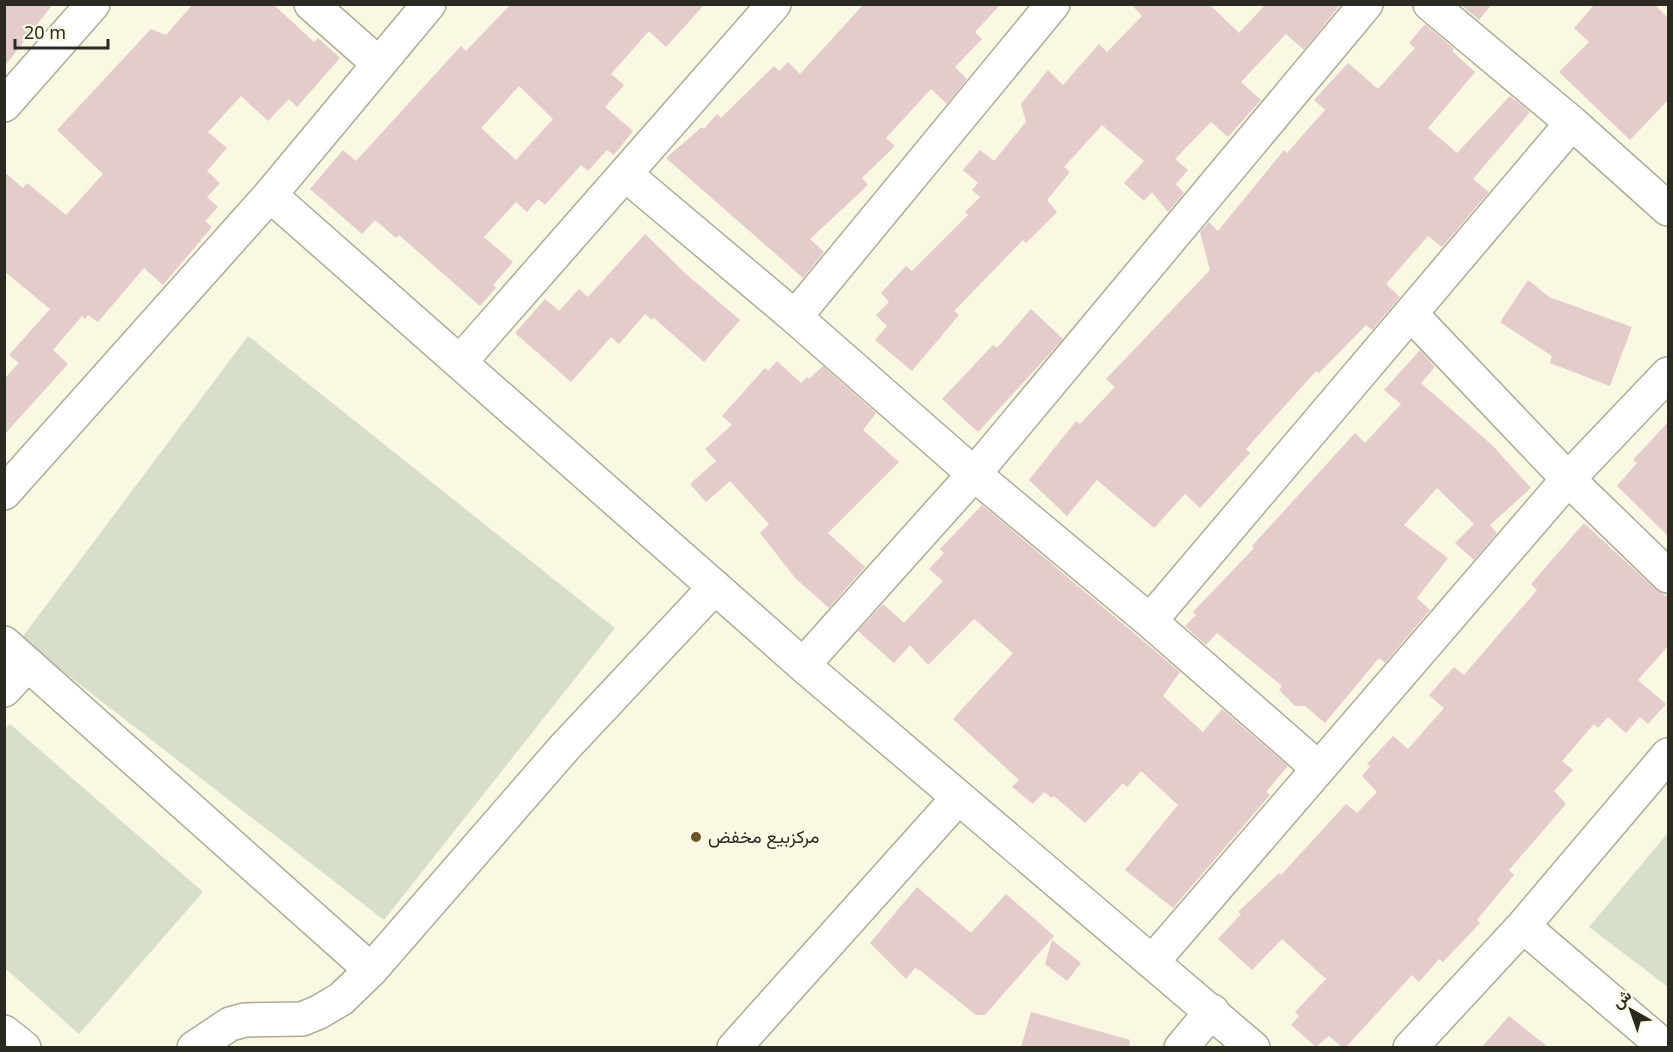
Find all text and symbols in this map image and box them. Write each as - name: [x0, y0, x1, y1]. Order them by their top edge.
- scale bar: [15, 12, 108, 50]
- text: 20 m: [24, 20, 66, 44]
- place label: مركزبيع مخفض: [708, 824, 819, 849]
- marker: مركزبيع مخفض: [689, 830, 703, 844]
- north arrow: [1601, 980, 1661, 1040]
- text: ش: [1607, 984, 1636, 1013]

